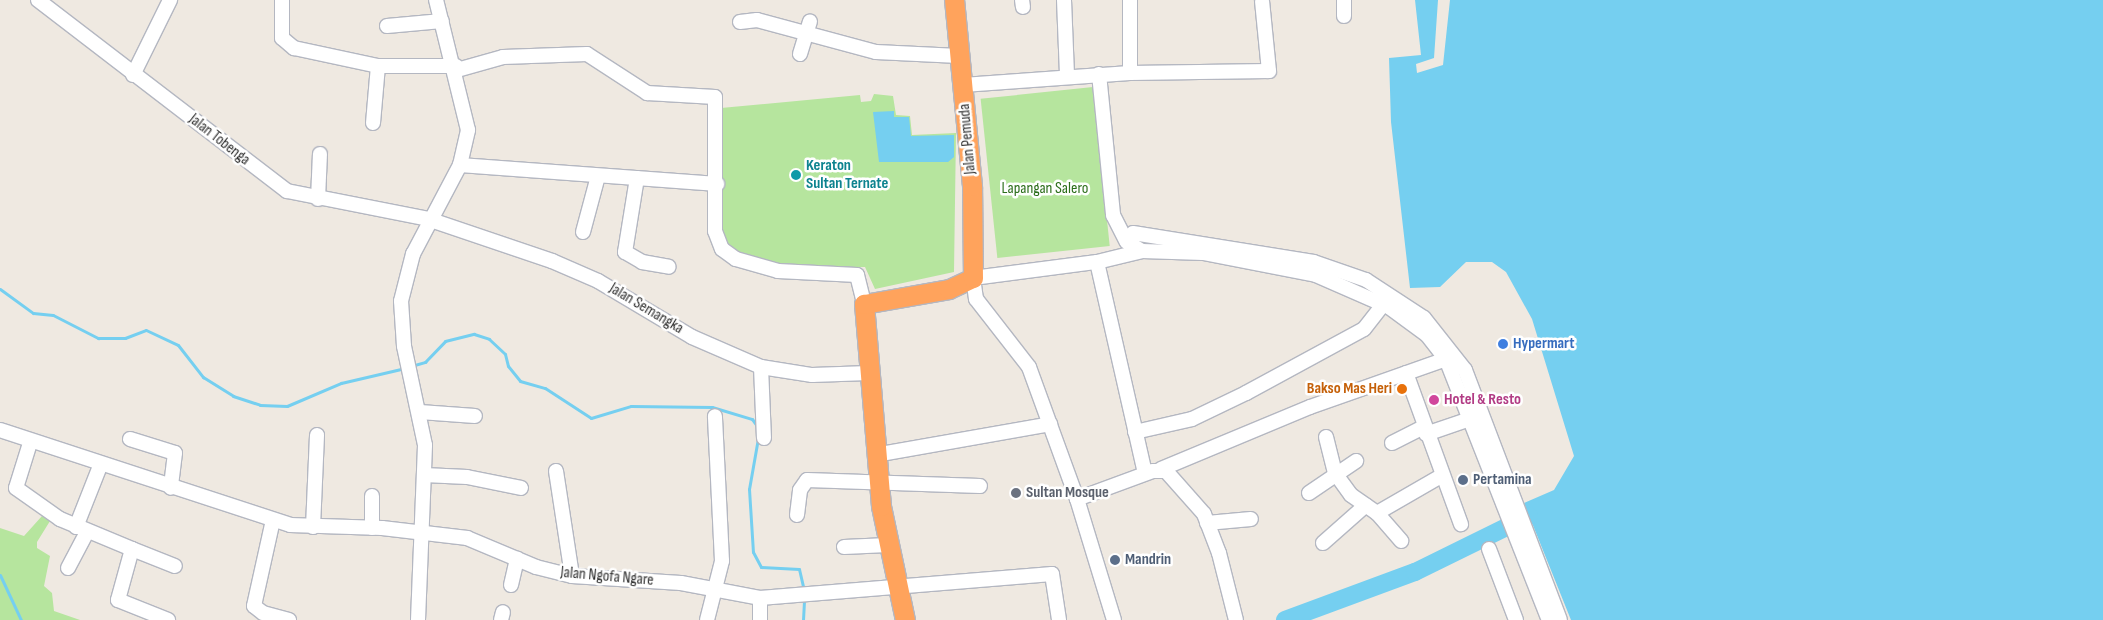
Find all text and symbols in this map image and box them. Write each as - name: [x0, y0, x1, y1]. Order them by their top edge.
- street label: Jalan Pemuda: [955, 103, 981, 175]
- street label: Jalan Tobenga: [185, 110, 253, 170]
- place label: Keraton Sultan Ternate: [806, 156, 888, 194]
- marker: Keraton Sultan Ternate: [790, 169, 802, 181]
- park label: Lapangan Salero: [1002, 179, 1088, 199]
- street label: Jalan Semangka: [605, 279, 687, 339]
- place label: Hypermart: [1513, 334, 1575, 354]
- marker: Hypermart: [1497, 338, 1509, 350]
- place label: Bakso Mas Heri: [1307, 379, 1392, 399]
- marker: Bakso Mas Heri: [1396, 383, 1408, 395]
- place label: Hotel & Resto: [1444, 390, 1521, 410]
- marker: Hotel & Resto: [1428, 394, 1440, 406]
- place label: Pertamina: [1473, 470, 1532, 490]
- marker: Pertamina: [1457, 474, 1469, 486]
- place label: Sultan Mosque: [1026, 483, 1109, 503]
- marker: Sultan Mosque: [1010, 487, 1022, 499]
- place label: Mandrin: [1125, 550, 1171, 570]
- marker: Mandrin: [1109, 554, 1121, 566]
- street label: Jalan Ngofa Ngare: [560, 563, 654, 591]

